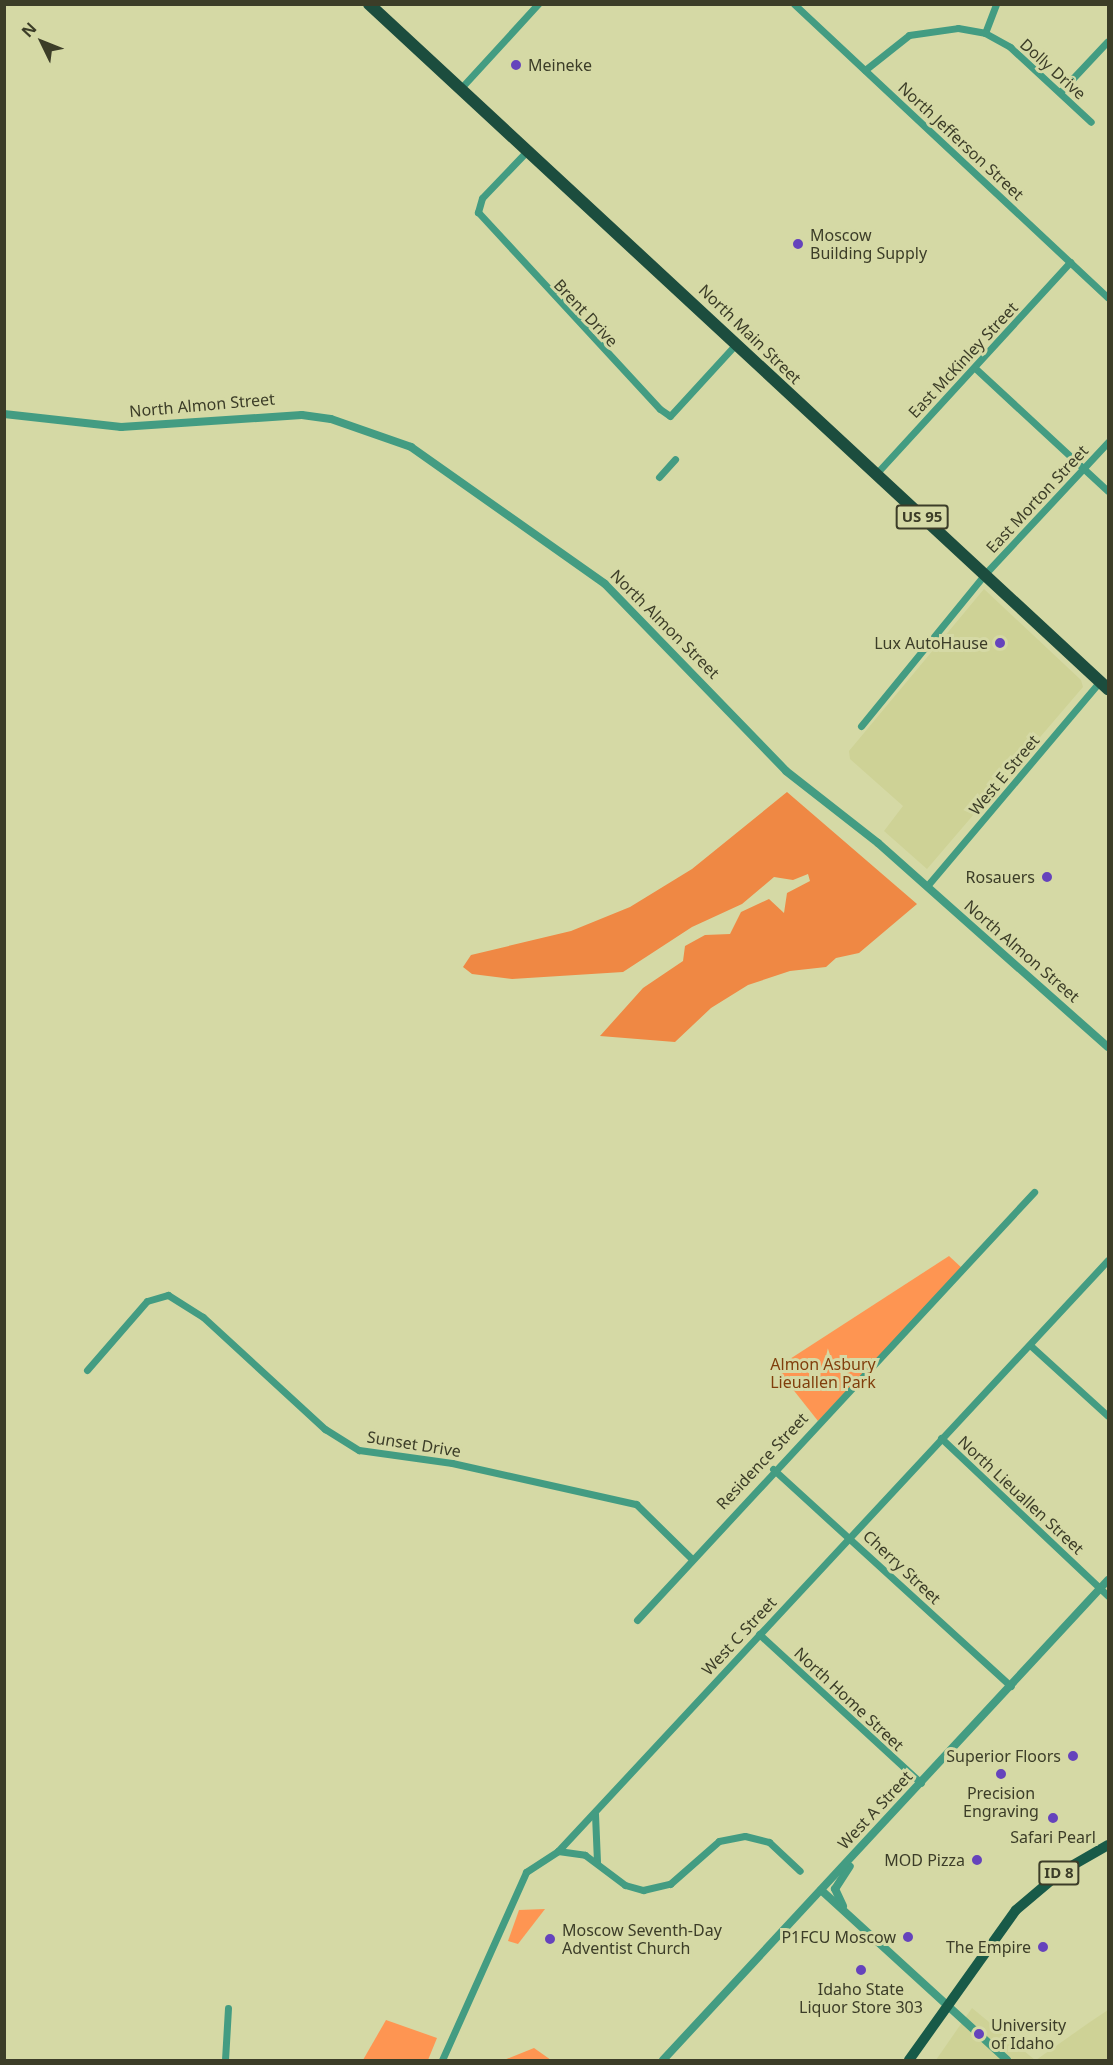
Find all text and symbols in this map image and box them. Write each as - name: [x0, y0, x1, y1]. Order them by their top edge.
- north arrow: [12, 12, 72, 72]
- text: N: [16, 17, 41, 42]
- street label: Dolly Drive: [1016, 35, 1090, 103]
- place label: Meineke: [528, 55, 592, 75]
- marker: Meineke: [509, 58, 523, 72]
- street label: North Jefferson Street: [894, 78, 1028, 204]
- place label: Moscow Building Supply: [810, 225, 927, 263]
- marker: Moscow Building Supply: [791, 237, 805, 251]
- street label: Brent Drive: [550, 275, 622, 351]
- street label: North Main Street: [695, 280, 805, 388]
- street label: East McKinley Street: [904, 298, 1022, 422]
- street label: North Almon Street: [128, 389, 276, 421]
- street label: East Morton Street: [982, 441, 1092, 557]
- road number: US 95: [895, 505, 949, 529]
- street label: North Almon Street: [607, 566, 723, 682]
- place label: Lux AutoHause: [874, 633, 988, 653]
- marker: Lux AutoHause: [993, 636, 1007, 650]
- street label: West E Street: [965, 731, 1043, 819]
- place label: Rosauers: [966, 867, 1035, 887]
- marker: Rosauers: [1040, 870, 1054, 884]
- street label: North Almon Street: [961, 896, 1083, 1006]
- park label: Almon Asbury Lieuallen Park: [770, 1354, 876, 1392]
- street label: Residence Street: [712, 1409, 812, 1513]
- street label: Sunset Drive: [366, 1427, 462, 1461]
- street label: North Lieuallen Street: [954, 1432, 1088, 1558]
- street label: Cherry Street: [859, 1526, 945, 1608]
- street label: West C Street: [698, 1593, 780, 1679]
- street label: North Home Street: [790, 1643, 908, 1755]
- place label: Superior Floors: [946, 1746, 1061, 1766]
- marker: Superior Floors: [1066, 1749, 1080, 1763]
- street label: West A Street: [834, 1767, 916, 1853]
- marker: Precision Engraving: [994, 1767, 1008, 1781]
- place label: Precision Engraving: [963, 1783, 1039, 1821]
- marker: Safari Pearl: [1046, 1811, 1060, 1825]
- place label: Safari Pearl: [1010, 1827, 1096, 1847]
- place label: MOD Pizza: [884, 1850, 965, 1870]
- marker: MOD Pizza: [970, 1853, 984, 1867]
- road number: ID 8: [1038, 1861, 1080, 1885]
- place label: Moscow Seventh-Day Adventist Church: [562, 1920, 722, 1958]
- place label: P1FCU Moscow: [781, 1927, 896, 1947]
- marker: P1FCU Moscow: [901, 1930, 915, 1944]
- marker: Moscow Seventh-Day Adventist Church: [543, 1932, 557, 1946]
- place label: The Empire: [946, 1937, 1031, 1957]
- marker: The Empire: [1036, 1940, 1050, 1954]
- marker: Idaho State Liquor Store 303: [854, 1963, 868, 1977]
- place label: Idaho State Liquor Store 303: [799, 1979, 923, 2017]
- place label: University of Idaho: [991, 2015, 1066, 2053]
- marker: University of Idaho: [972, 2027, 986, 2041]

